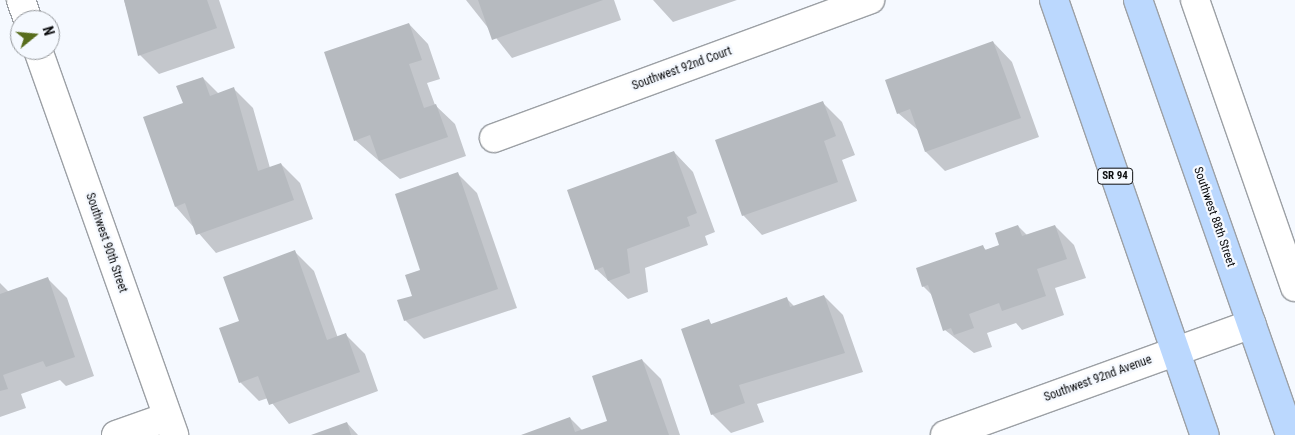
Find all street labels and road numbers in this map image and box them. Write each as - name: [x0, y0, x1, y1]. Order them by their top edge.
- street label: Southwest 92nd Court: [630, 44, 734, 94]
- street label: Southwest 88th Street: [1190, 165, 1238, 269]
- road number: SR 94: [1096, 168, 1134, 185]
- street label: Southwest 90th Street: [82, 191, 130, 295]
- street label: Southwest 92nd Avenue: [1042, 353, 1154, 405]

